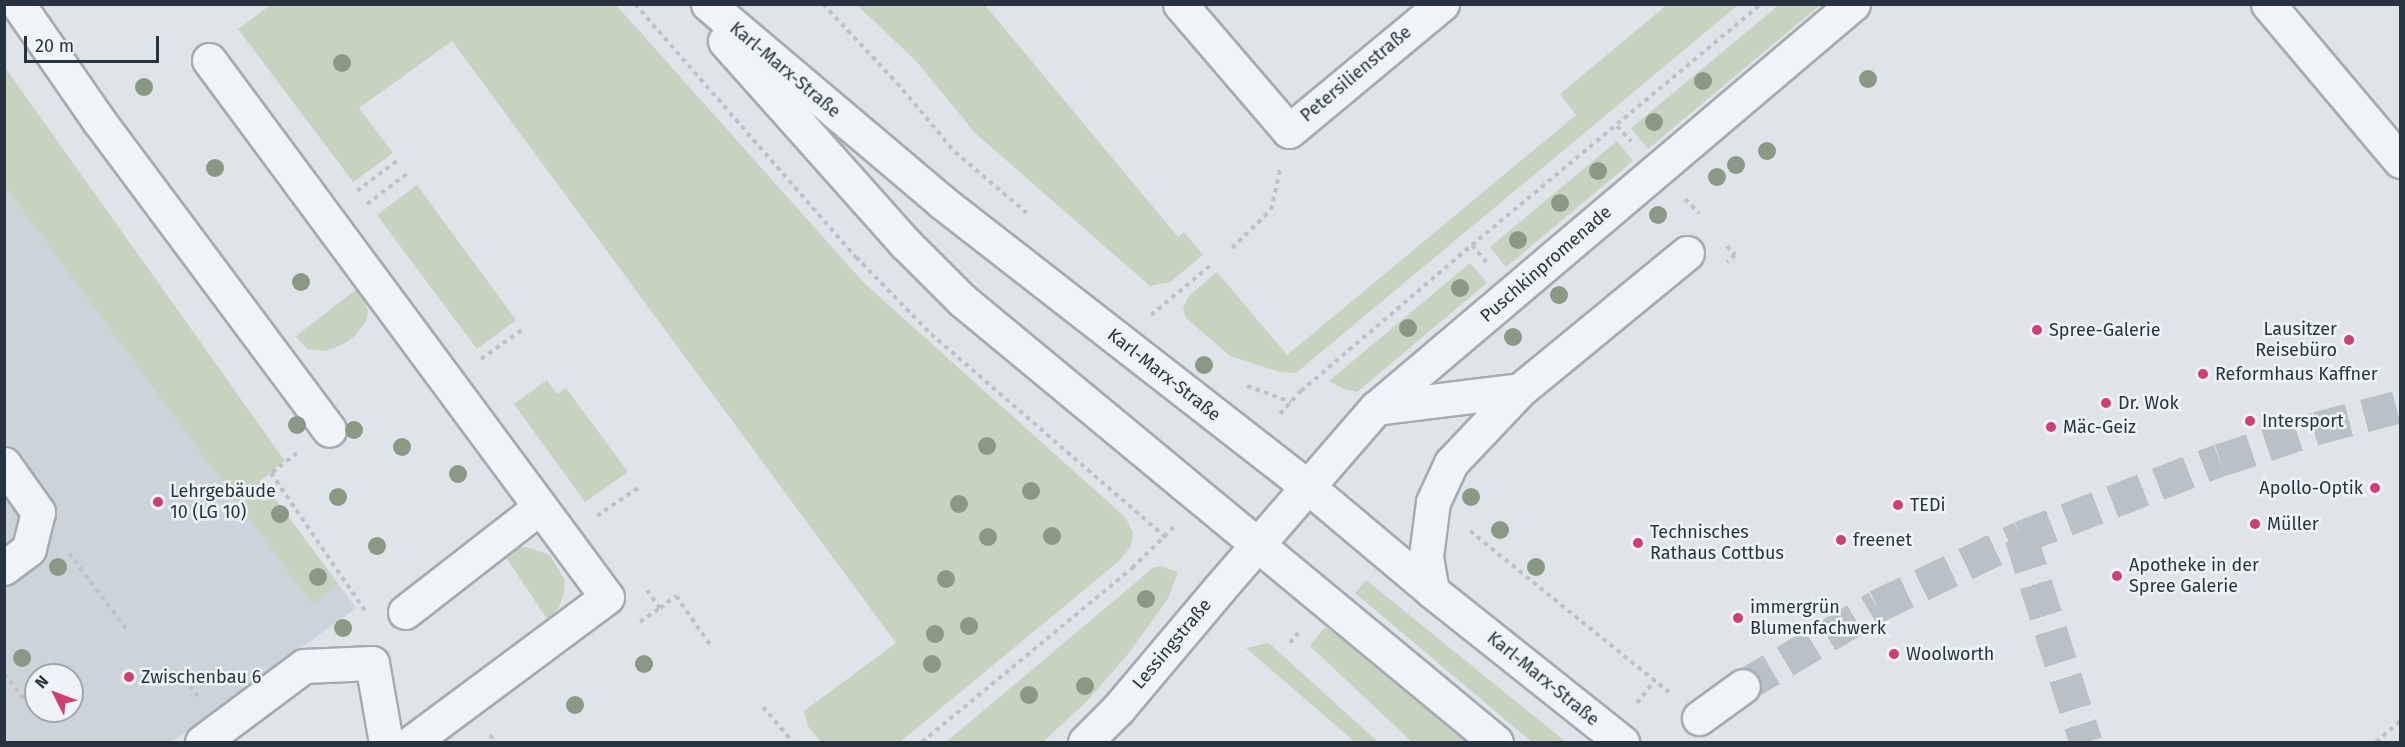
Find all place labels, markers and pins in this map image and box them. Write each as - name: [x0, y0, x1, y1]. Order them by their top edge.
- place label: Spree-Galerie: [2049, 319, 2161, 341]
- place label: Lausitzer Reisebüro: [2255, 319, 2337, 362]
- marker: Spree-Galerie: [2030, 323, 2044, 337]
- marker: Lausitzer Reisebüro: [2342, 333, 2356, 347]
- place label: Reformhaus Kaffner: [2215, 363, 2378, 385]
- marker: Reformhaus Kaffner: [2196, 367, 2210, 381]
- place label: Dr. Wok: [2118, 392, 2179, 414]
- marker: Dr. Wok: [2099, 396, 2113, 410]
- place label: Intersport: [2262, 410, 2344, 432]
- marker: Intersport: [2243, 414, 2257, 428]
- place label: Mäc-Geiz: [2063, 416, 2136, 438]
- marker: Mäc-Geiz: [2044, 420, 2058, 434]
- place label: Apollo-Optik: [2259, 477, 2363, 499]
- place label: Lehrgebäude 10 (LG 10): [170, 481, 276, 524]
- marker: Apollo-Optik: [2368, 481, 2382, 495]
- place label: TEDi: [1910, 494, 1946, 516]
- marker: Lehrgebäude 10 (LG 10): [151, 495, 165, 509]
- marker: TEDi: [1891, 498, 1905, 512]
- place label: Müller: [2267, 513, 2319, 535]
- marker: Müller: [2248, 517, 2262, 531]
- place label: Technisches Rathaus Cottbus: [1650, 522, 1784, 564]
- place label: freenet: [1853, 529, 1912, 551]
- marker: freenet: [1834, 533, 1848, 547]
- marker: Technisches Rathaus Cottbus: [1631, 536, 1645, 550]
- place label: Apotheke in der Spree Galerie: [2129, 555, 2259, 598]
- marker: Apotheke in der Spree Galerie: [2110, 569, 2124, 583]
- place label: immergrün Blumenfachwerk: [1750, 597, 1886, 640]
- marker: immergrün Blumenfachwerk: [1731, 611, 1745, 625]
- place label: Woolworth: [1906, 643, 1994, 665]
- marker: Woolworth: [1887, 647, 1901, 661]
- place label: Zwischenbau 6: [141, 666, 261, 688]
- marker: Zwischenbau 6: [122, 670, 136, 684]

